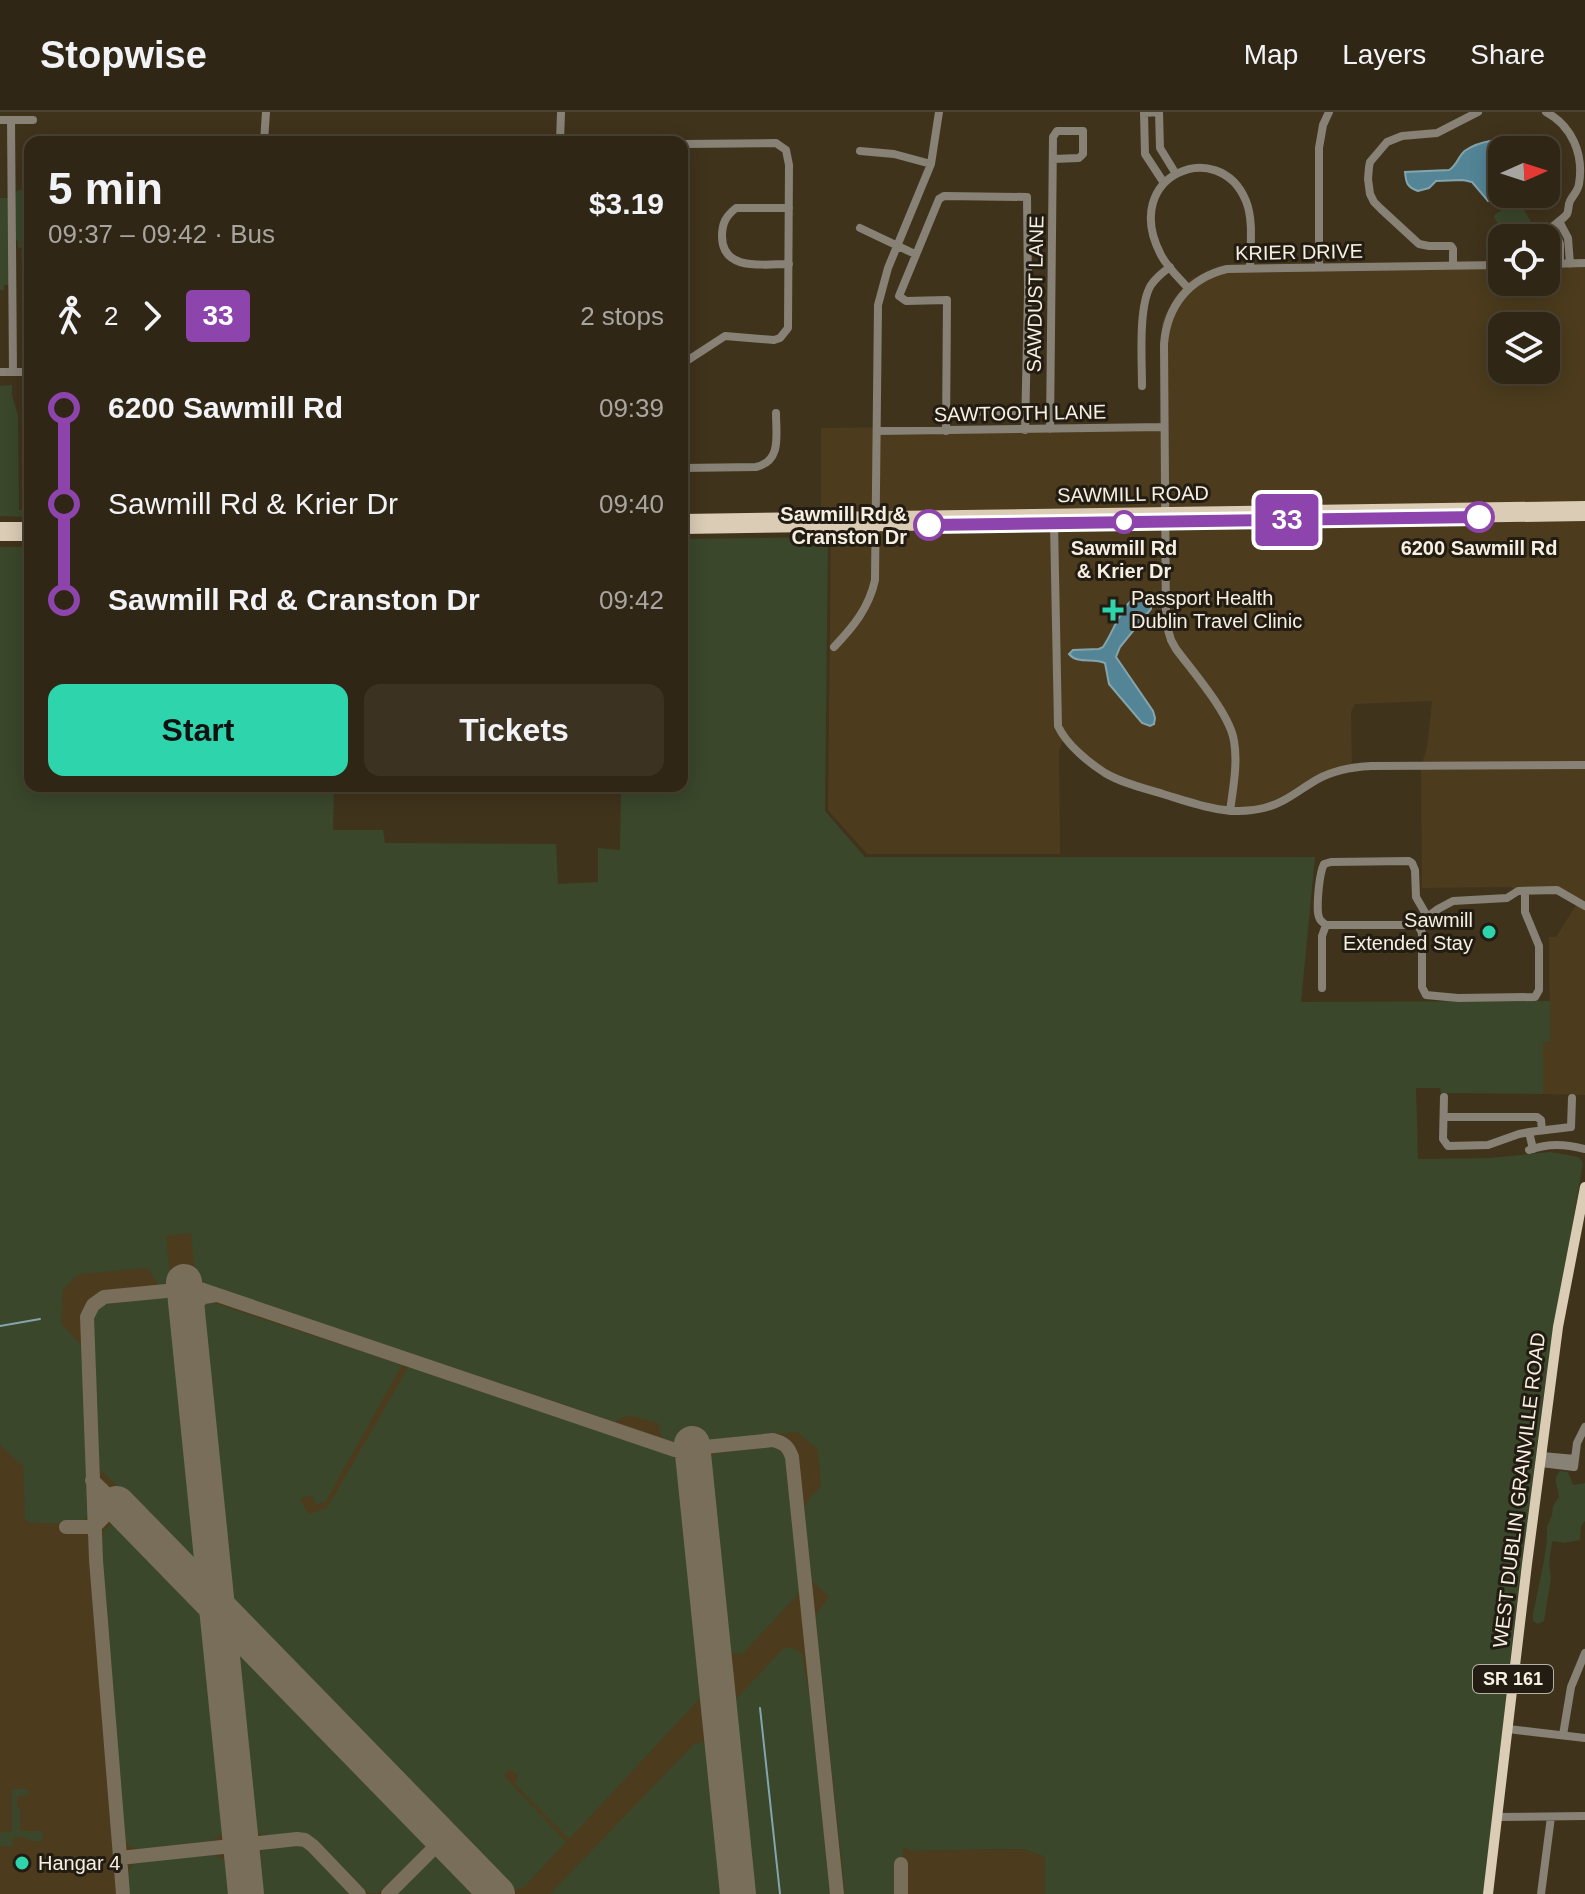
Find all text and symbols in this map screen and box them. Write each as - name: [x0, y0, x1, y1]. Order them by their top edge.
- text: Stopwise: [40, 34, 207, 76]
- text: Map: [1244, 39, 1298, 70]
- text: Layers: [1342, 39, 1426, 70]
- text: Share: [1470, 39, 1545, 70]
- north arrow: [1488, 136, 1560, 208]
- map controls: [1488, 136, 1560, 384]
- text: 5 min: [48, 164, 163, 213]
- text: $3.19: [589, 187, 664, 220]
- street label: SAWDUST LANE: [1023, 215, 1047, 373]
- text: 09:37 – 09:42 · Bus: [48, 219, 275, 249]
- button: locate: [1488, 224, 1560, 296]
- street label: KRIER DRIVE: [1235, 240, 1363, 264]
- icon: walk: [48, 294, 92, 338]
- icon: forward: [130, 294, 174, 338]
- text: 33: [202, 300, 234, 331]
- text: 2: [104, 301, 118, 331]
- text: 2 stops: [580, 301, 664, 331]
- button: layers: [1488, 312, 1560, 384]
- text: 6200 Sawmill Rd: [108, 391, 343, 424]
- text: 09:39: [599, 393, 664, 423]
- street label: SAWTOOTH LANE: [934, 400, 1106, 426]
- street label: SAWMILL ROAD: [1057, 482, 1209, 506]
- text: Sawmill Rd & Krier Dr: [108, 487, 398, 520]
- text: 09:40: [599, 489, 664, 519]
- line badge: 33: [1251, 494, 1323, 546]
- marker: 6200 Sawmill Rd: [1464, 502, 1494, 532]
- place label: Sawmill Rd & Cranston Dr: [780, 503, 907, 548]
- text: 33: [1271, 504, 1303, 535]
- marker: Sawmill Rd & Cranston Dr: [914, 510, 944, 540]
- marker: Sawmill Rd & Krier Dr: [1113, 511, 1135, 533]
- place label: Sawmill Rd & Krier Dr: [1071, 537, 1177, 582]
- place label: 6200 Sawmill Rd: [1401, 537, 1557, 559]
- text: Sawmill Rd & Cranston Dr: [108, 583, 480, 616]
- text: 09:42: [599, 585, 664, 615]
- place label: Passport Health Dublin Travel Clinic: [1131, 587, 1302, 632]
- marker: Passport Health Dublin Travel Clinic: [1102, 599, 1124, 621]
- button: Start: [48, 684, 348, 776]
- button: Tickets: [364, 684, 664, 776]
- place label: Sawmill Extended Stay: [1343, 909, 1473, 954]
- marker: Sawmill Extended Stay: [1480, 923, 1498, 941]
- street label: WEST DUBLIN GRANVILLE ROAD: [1489, 1331, 1549, 1649]
- road number: SR 161: [1473, 1665, 1553, 1693]
- place label: Hangar 4: [38, 1852, 120, 1874]
- marker: Hangar 4: [13, 1854, 31, 1872]

